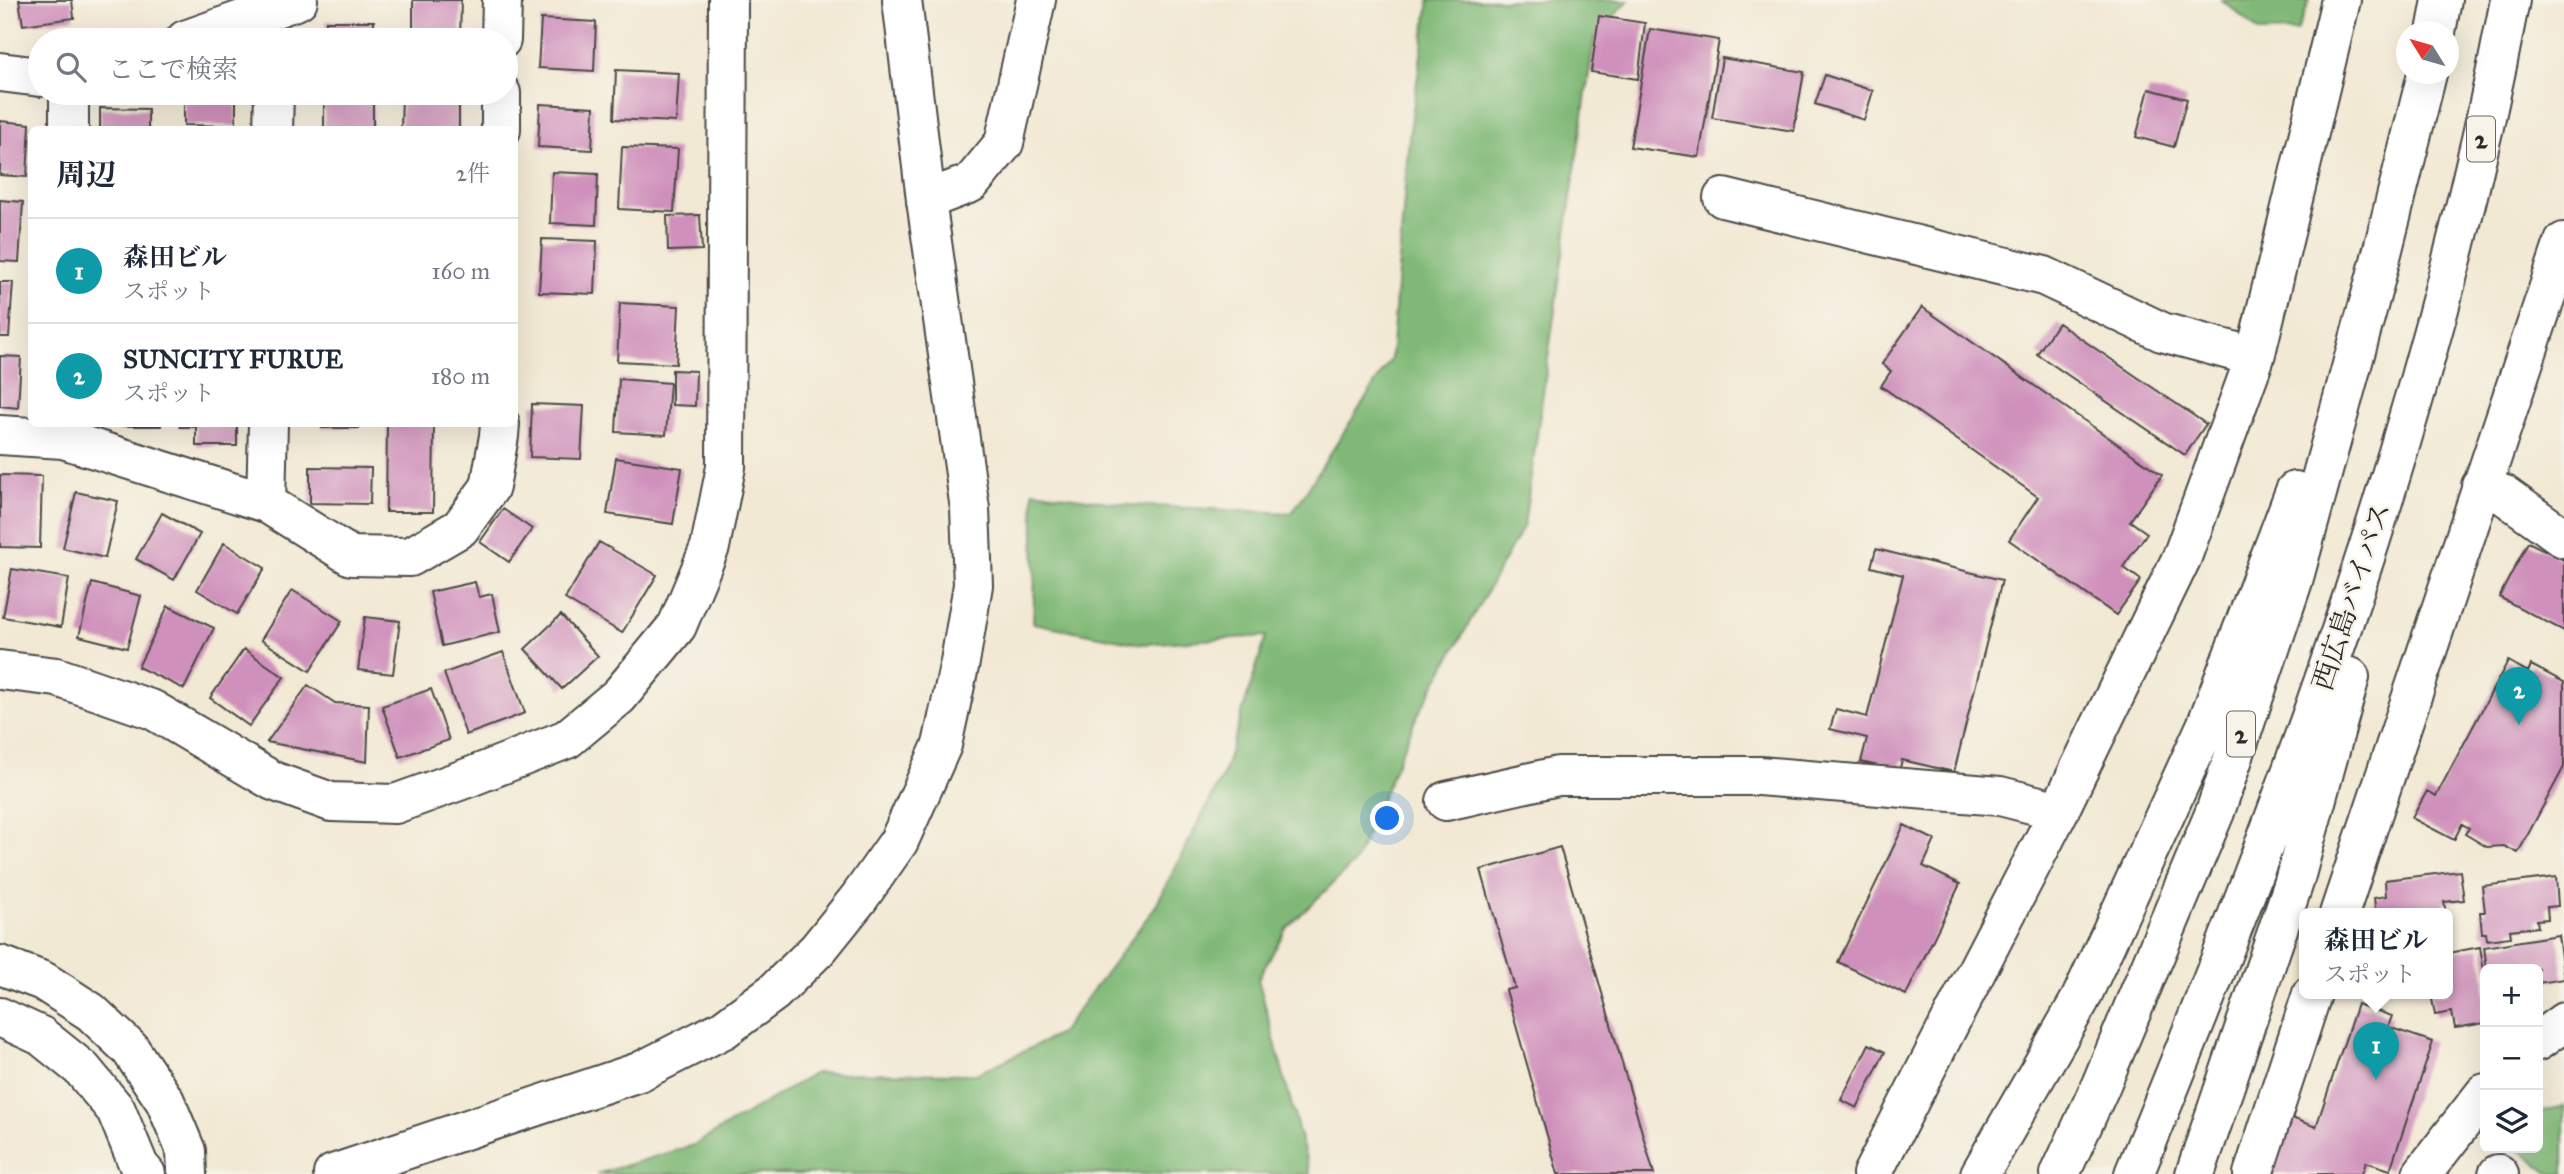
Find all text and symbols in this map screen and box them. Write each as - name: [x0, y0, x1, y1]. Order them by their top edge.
- north arrow: [2396, 21, 2459, 84]
- search box: [28, 28, 518, 105]
- icon: search: [52, 48, 90, 86]
- text: ここで検索: [108, 53, 238, 85]
- road number: 2: [2467, 116, 2495, 162]
- text: 周辺: [56, 157, 116, 193]
- text: 2件: [456, 159, 490, 187]
- text: 森田ビル: [123, 241, 227, 273]
- text: 1: [74, 257, 84, 285]
- text: 160 m: [432, 257, 490, 285]
- text: スポット: [123, 277, 215, 305]
- text: SUNCITY FURUE: [123, 343, 343, 375]
- text: 2: [73, 362, 85, 390]
- text: 180 m: [431, 362, 490, 390]
- text: スポット: [123, 379, 215, 407]
- street label: 西広島バイパス: [2305, 498, 2398, 695]
- pin: 2: [2496, 667, 2542, 725]
- road number: 2: [2227, 712, 2255, 756]
- your location: [1370, 801, 1404, 835]
- popup: [2299, 908, 2453, 999]
- text: 森田ビル: [2324, 924, 2428, 956]
- text: スポット: [2324, 960, 2416, 988]
- map controls: [2480, 964, 2543, 1153]
- button: +: [2480, 964, 2543, 1027]
- pin: 1: [2353, 1022, 2399, 1080]
- button: −: [2480, 1027, 2543, 1090]
- button: layers: [2480, 1090, 2543, 1153]

